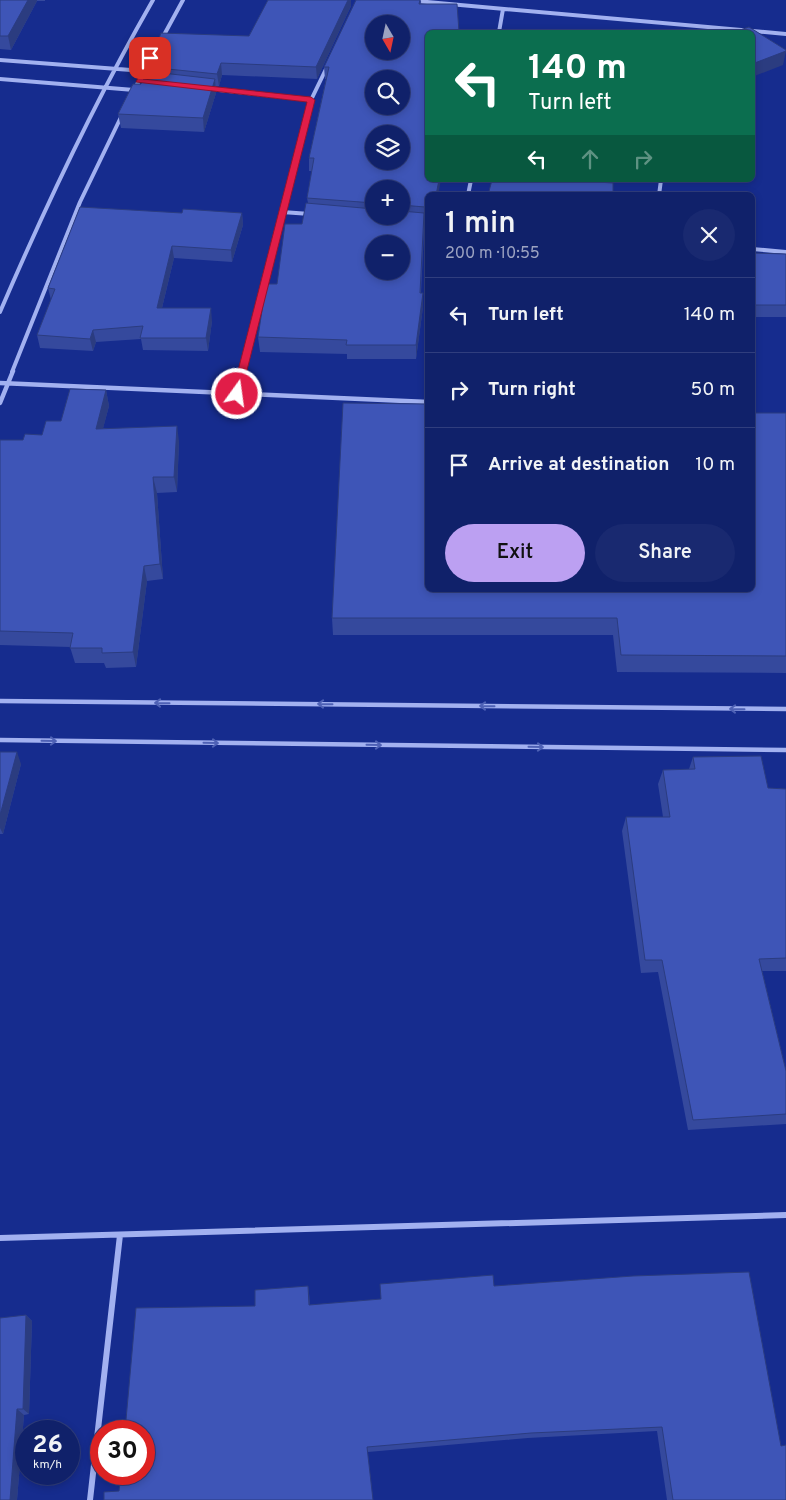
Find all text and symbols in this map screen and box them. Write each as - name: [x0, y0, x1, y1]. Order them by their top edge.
- north arrow: [365, 15, 410, 60]
- map controls: [365, 15, 410, 280]
- pin: [129, 37, 171, 79]
- icon: arrive: [136, 44, 164, 72]
- text: 140 m: [528, 47, 627, 91]
- icon: left: [445, 50, 510, 115]
- button: search: [365, 70, 410, 115]
- text: Turn left: [528, 90, 611, 117]
- button: layers: [365, 125, 410, 170]
- icon: left: [523, 145, 551, 173]
- icon: ahead: [576, 145, 604, 173]
- icon: right: [629, 145, 657, 173]
- button: +: [365, 180, 410, 225]
- text: 1 min: [445, 206, 516, 243]
- button: close: [683, 209, 735, 261]
- button: −: [365, 235, 410, 280]
- text: 200 m · 10:55: [445, 244, 540, 264]
- icon: left: [445, 301, 473, 329]
- text: Turn left: [488, 303, 564, 327]
- text: 140 m: [684, 303, 735, 327]
- position arrow: [210, 367, 262, 419]
- icon: right: [445, 376, 473, 404]
- text: Turn right: [488, 378, 576, 402]
- text: 50 m: [690, 378, 735, 402]
- icon: arrive: [445, 451, 473, 479]
- text: Arrive at destination: [488, 453, 669, 477]
- text: 10 m: [695, 453, 735, 477]
- button: Exit: [445, 524, 585, 582]
- button: Share: [595, 524, 735, 582]
- one-way arrow: [155, 698, 171, 708]
- one-way arrow: [317, 699, 334, 709]
- one-way arrow: [480, 701, 496, 711]
- one-way arrow: [730, 704, 746, 714]
- one-way arrow: [40, 736, 56, 746]
- one-way arrow: [202, 738, 219, 748]
- one-way arrow: [365, 740, 381, 750]
- one-way arrow: [528, 742, 544, 752]
- speed limit sign: 30: [90, 1420, 155, 1485]
- text: 26: [32, 1430, 63, 1462]
- text: km/h: [33, 1457, 62, 1473]

